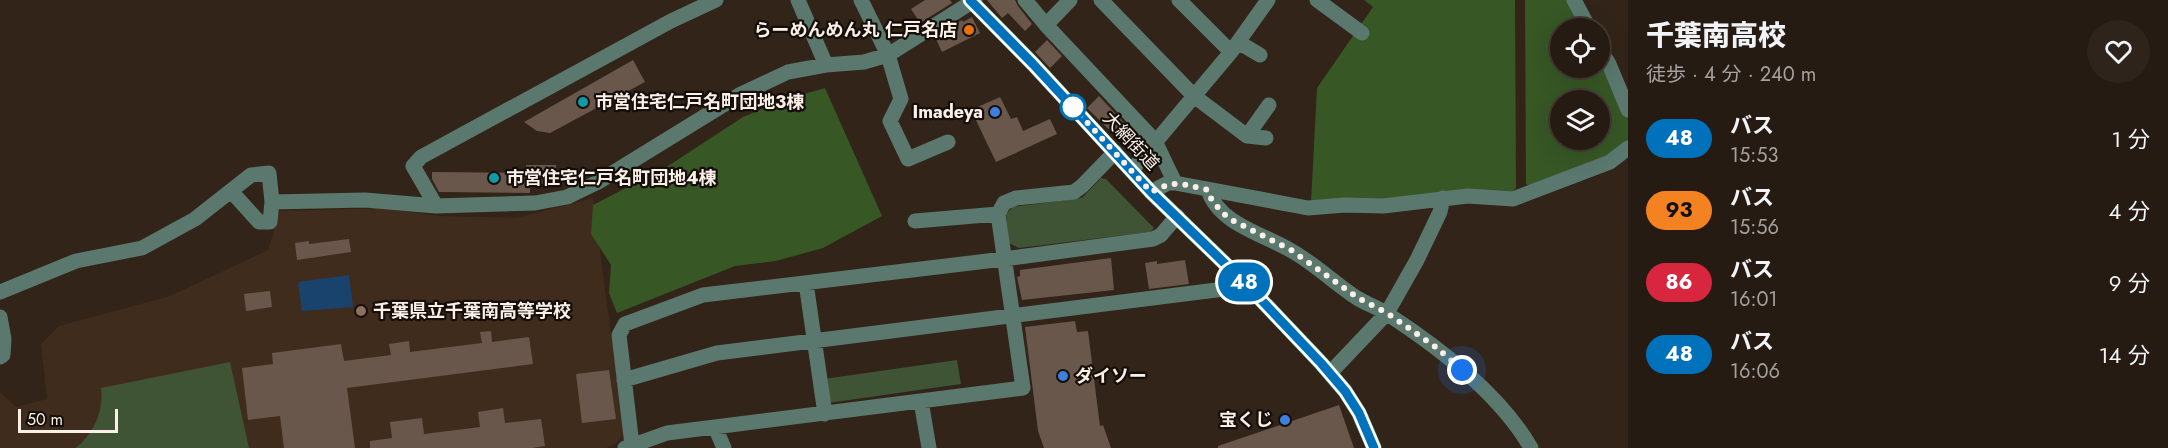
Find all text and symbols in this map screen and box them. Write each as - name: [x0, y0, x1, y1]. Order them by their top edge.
- text: 千葉南高校: [1646, 15, 1786, 56]
- place label: らーめんめん丸 仁戸名店: [754, 17, 957, 43]
- map controls: [1550, 18, 1610, 150]
- button: locate: [1550, 18, 1610, 78]
- button: heart: [2087, 20, 2150, 83]
- marker: らーめんめん丸 仁戸名店: [962, 23, 976, 37]
- text: 徒歩 · 4 分 · 240 m: [1646, 60, 1816, 89]
- place label: 市営住宅仁戸名町団地3棟: [595, 89, 804, 115]
- button: layers: [1550, 90, 1610, 150]
- unlabelled marker: [1060, 94, 1086, 120]
- marker: 市営住宅仁戸名町団地3棟: [576, 95, 590, 109]
- place label: Imadeya: [913, 99, 983, 125]
- marker: Imadeya: [988, 105, 1002, 119]
- street label: 大網街道: [1097, 106, 1165, 176]
- text: バス: [1730, 109, 1774, 141]
- text: 48: [1665, 123, 1693, 153]
- text: 1 分: [2111, 123, 2150, 155]
- text: 15:53: [1730, 141, 1778, 170]
- place label: 市営住宅仁戸名町団地4棟: [506, 165, 717, 191]
- marker: 市営住宅仁戸名町団地4棟: [487, 171, 501, 185]
- text: バス: [1730, 181, 1774, 213]
- text: 93: [1665, 195, 1693, 225]
- text: 4 分: [2109, 195, 2150, 227]
- text: 15:56: [1730, 213, 1779, 242]
- text: バス: [1730, 253, 1774, 285]
- line badge: 48: [1217, 262, 1271, 302]
- text: 48: [1230, 267, 1258, 297]
- text: 86: [1665, 267, 1693, 297]
- text: 9 分: [2109, 267, 2150, 299]
- text: 16:01: [1730, 285, 1778, 314]
- place label: 千葉県立千葉南高等学校: [373, 298, 571, 324]
- marker: 千葉県立千葉南高等学校: [354, 304, 368, 318]
- text: バス: [1730, 325, 1774, 357]
- text: 48: [1665, 339, 1693, 369]
- text: 14 分: [2099, 339, 2150, 371]
- your location: [1447, 355, 1477, 385]
- text: 16:06: [1730, 357, 1780, 386]
- place label: ダイソー: [1075, 363, 1147, 389]
- marker: ダイソー: [1056, 369, 1070, 383]
- scale bar: [18, 406, 118, 434]
- place label: 宝くじ: [1219, 407, 1273, 433]
- text: 50 m: [27, 408, 63, 431]
- marker: 宝くじ: [1278, 413, 1292, 427]

